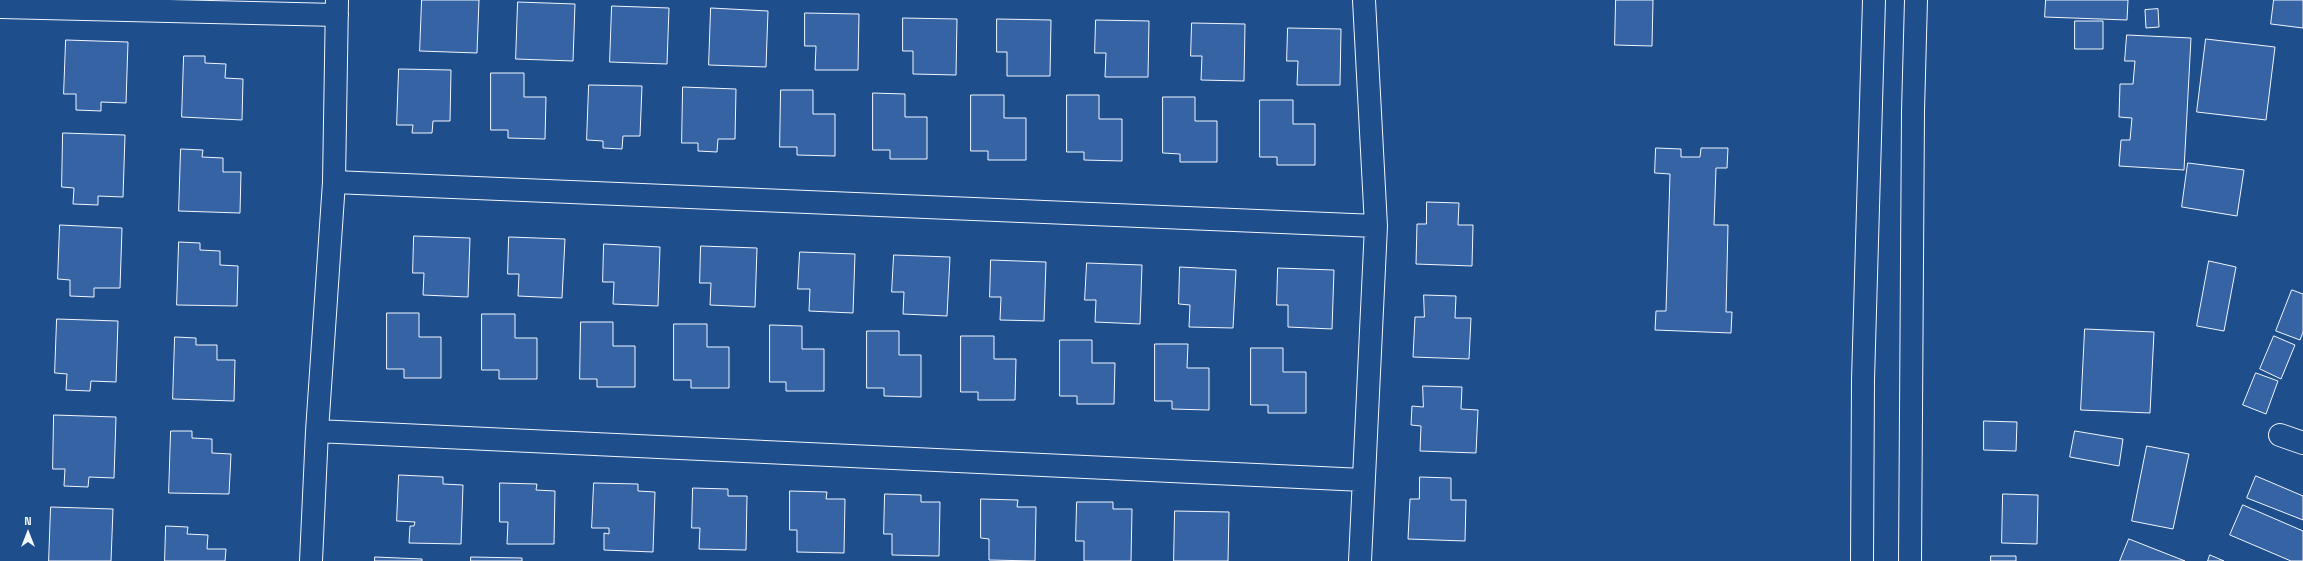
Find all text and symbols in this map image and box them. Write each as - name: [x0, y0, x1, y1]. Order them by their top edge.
- north arrow: [8, 513, 48, 553]
- text: N: [24, 514, 32, 528]

